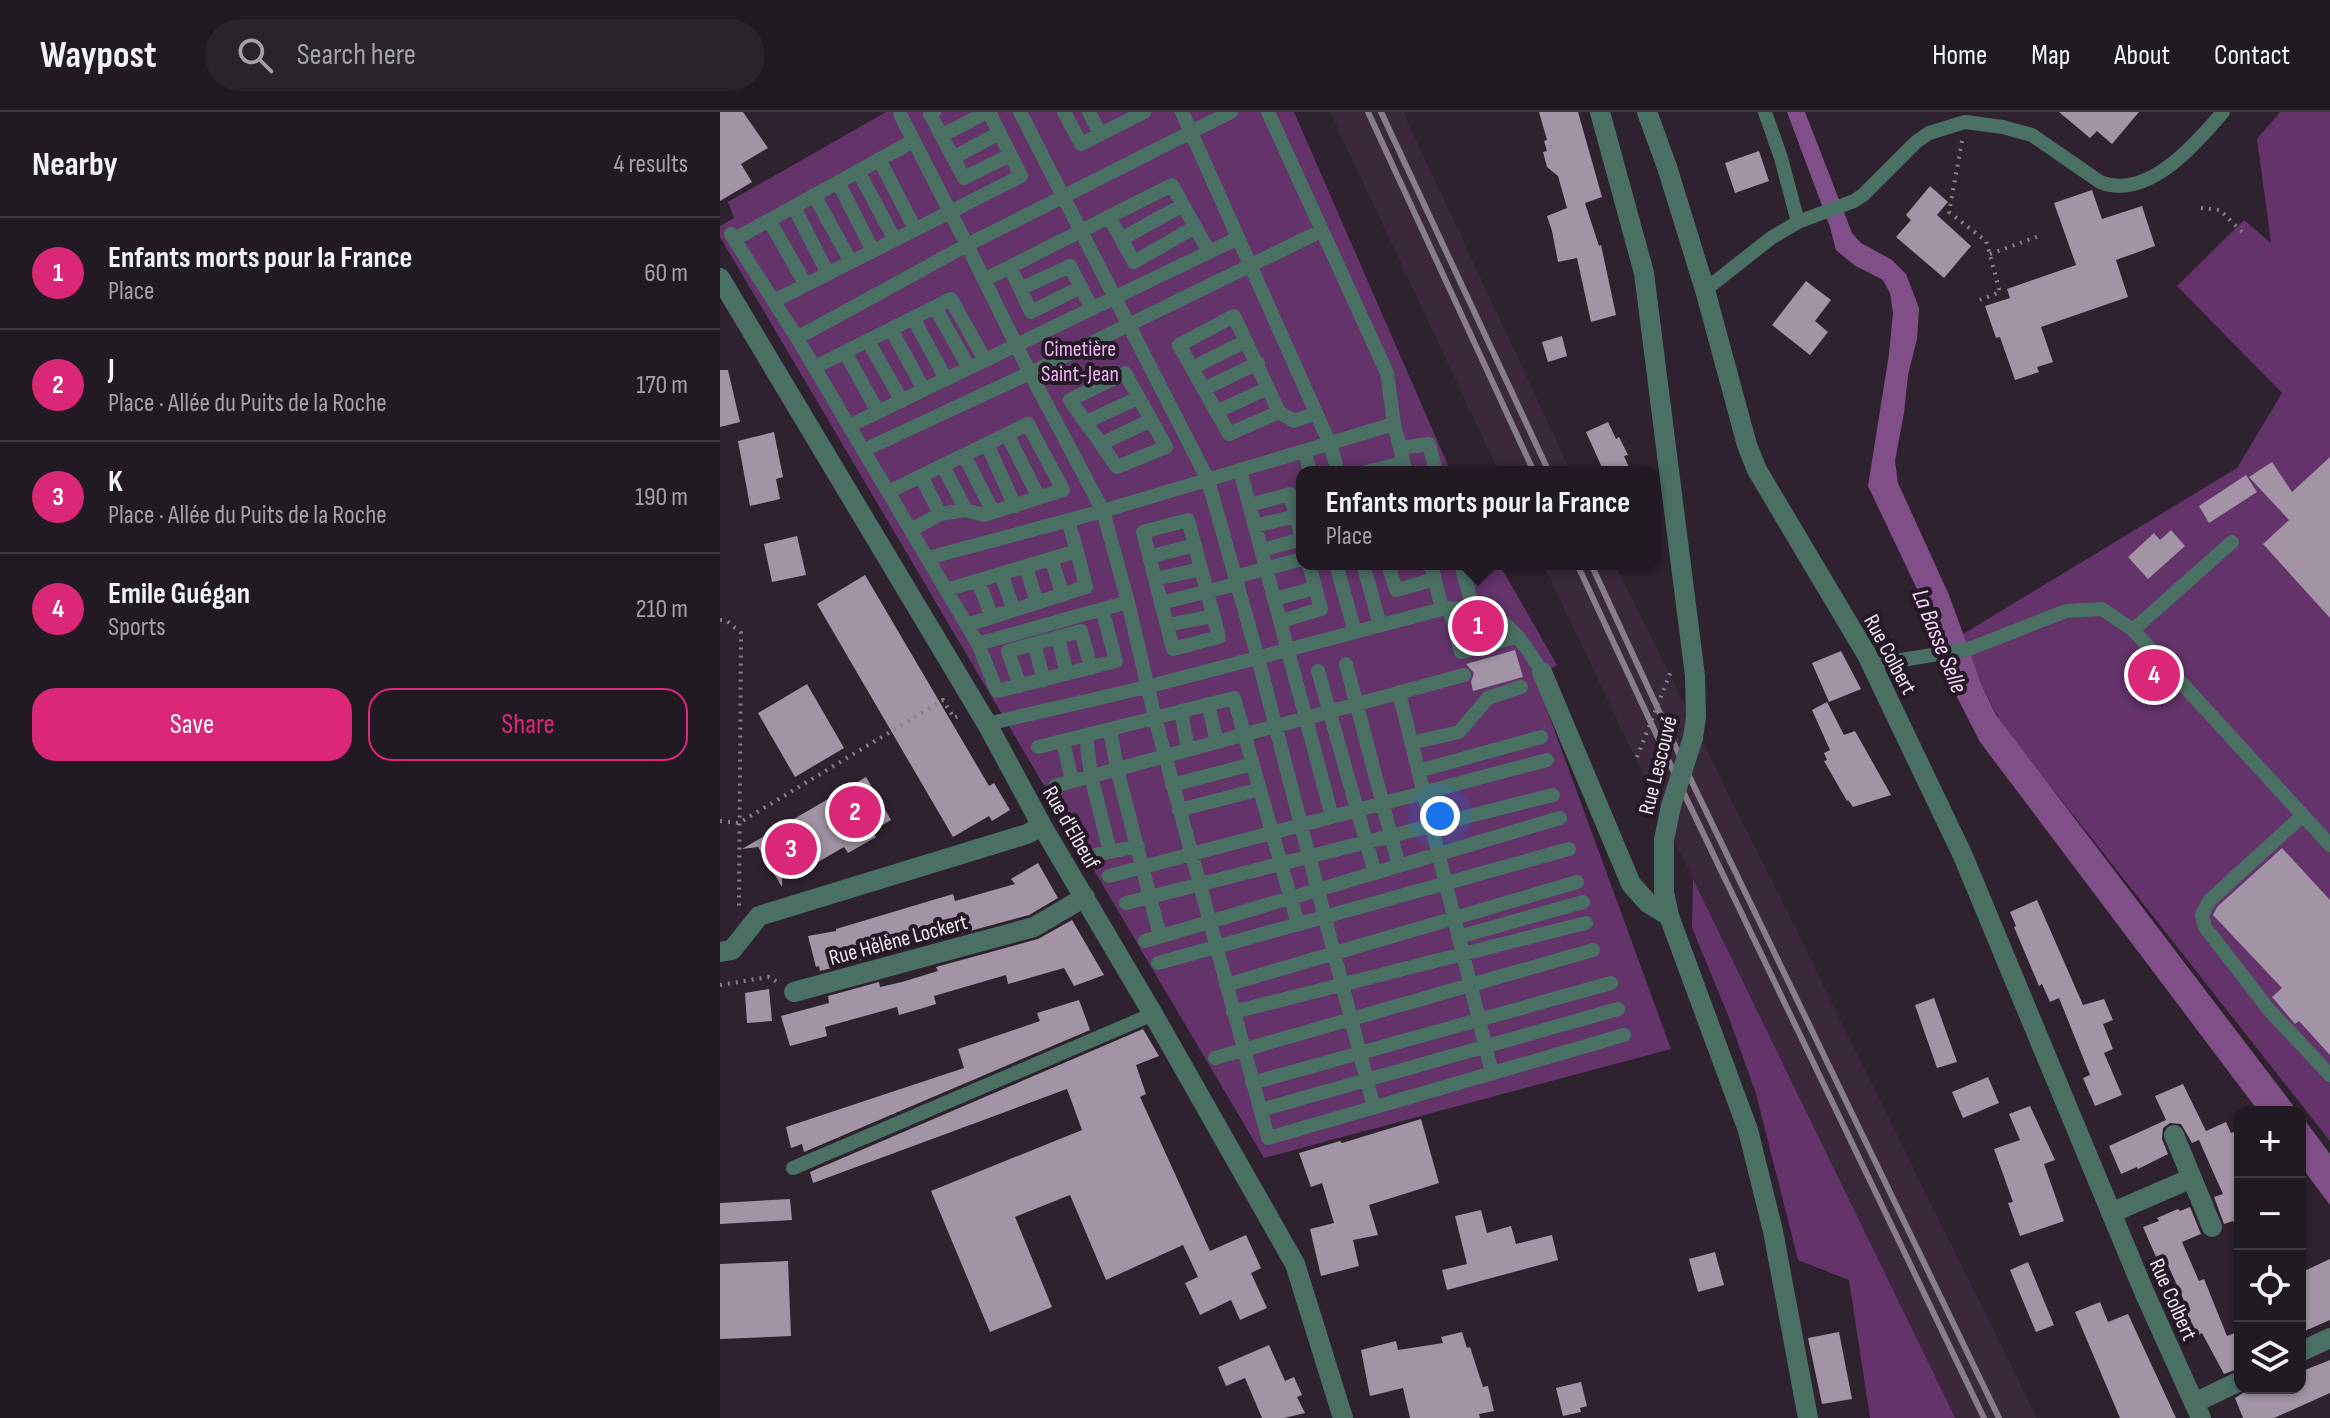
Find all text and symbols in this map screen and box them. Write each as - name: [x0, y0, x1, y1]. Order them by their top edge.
- search box: [205, 19, 765, 91]
- text: Waypost: [40, 33, 157, 78]
- icon: search: [233, 33, 277, 77]
- text: Search here: [297, 37, 416, 73]
- text: Home: [1932, 39, 1987, 72]
- text: Map: [2031, 39, 2070, 72]
- text: About: [2114, 39, 2170, 72]
- text: Contact: [2214, 39, 2290, 72]
- text: Nearby: [32, 144, 118, 185]
- text: 4 results: [613, 149, 688, 180]
- text: Enfants morts pour la France: [108, 240, 412, 276]
- text: 1: [53, 258, 63, 289]
- text: 60 m: [644, 258, 688, 289]
- text: Place: [108, 276, 155, 307]
- park label: Cimetière Saint-Jean: [1041, 336, 1119, 388]
- text: J: [108, 352, 115, 388]
- text: 2: [52, 370, 64, 401]
- text: 170 m: [636, 370, 688, 401]
- text: Place · Allée du Puits de la Roche: [108, 388, 387, 419]
- text: K: [108, 464, 123, 500]
- popup: [1296, 466, 1660, 570]
- text: 3: [52, 482, 64, 513]
- text: 190 m: [635, 482, 688, 513]
- text: Enfants morts pour la France: [1326, 485, 1630, 521]
- text: Place · Allée du Puits de la Roche: [108, 500, 387, 531]
- text: Place: [1326, 521, 1372, 552]
- text: Emile Guégan: [108, 576, 250, 612]
- water label: La Basse Selle: [1906, 585, 1973, 697]
- text: 4: [52, 594, 64, 625]
- text: 210 m: [636, 594, 688, 625]
- pin: 1: [1452, 596, 1504, 656]
- street label: Rue Colbert: [1857, 610, 1922, 700]
- text: Sports: [108, 612, 166, 643]
- pin: 4: [2128, 645, 2180, 705]
- button: Save: [32, 688, 352, 761]
- button: Share: [368, 688, 688, 761]
- street label: Rue Lescouvé: [1633, 713, 1684, 817]
- pin: 2: [829, 782, 881, 842]
- street label: Rue d'Elbeuf: [1036, 782, 1105, 874]
- your location: [1420, 796, 1460, 836]
- pin: 3: [765, 819, 817, 879]
- street label: Rue Hélène Lockert: [826, 909, 971, 972]
- map controls: [2234, 1106, 2306, 1394]
- button: +: [2234, 1106, 2306, 1178]
- button: −: [2234, 1178, 2306, 1250]
- button: locate: [2234, 1250, 2306, 1322]
- street label: Rue Colbert: [2143, 1255, 2203, 1345]
- button: layers: [2234, 1322, 2306, 1394]

